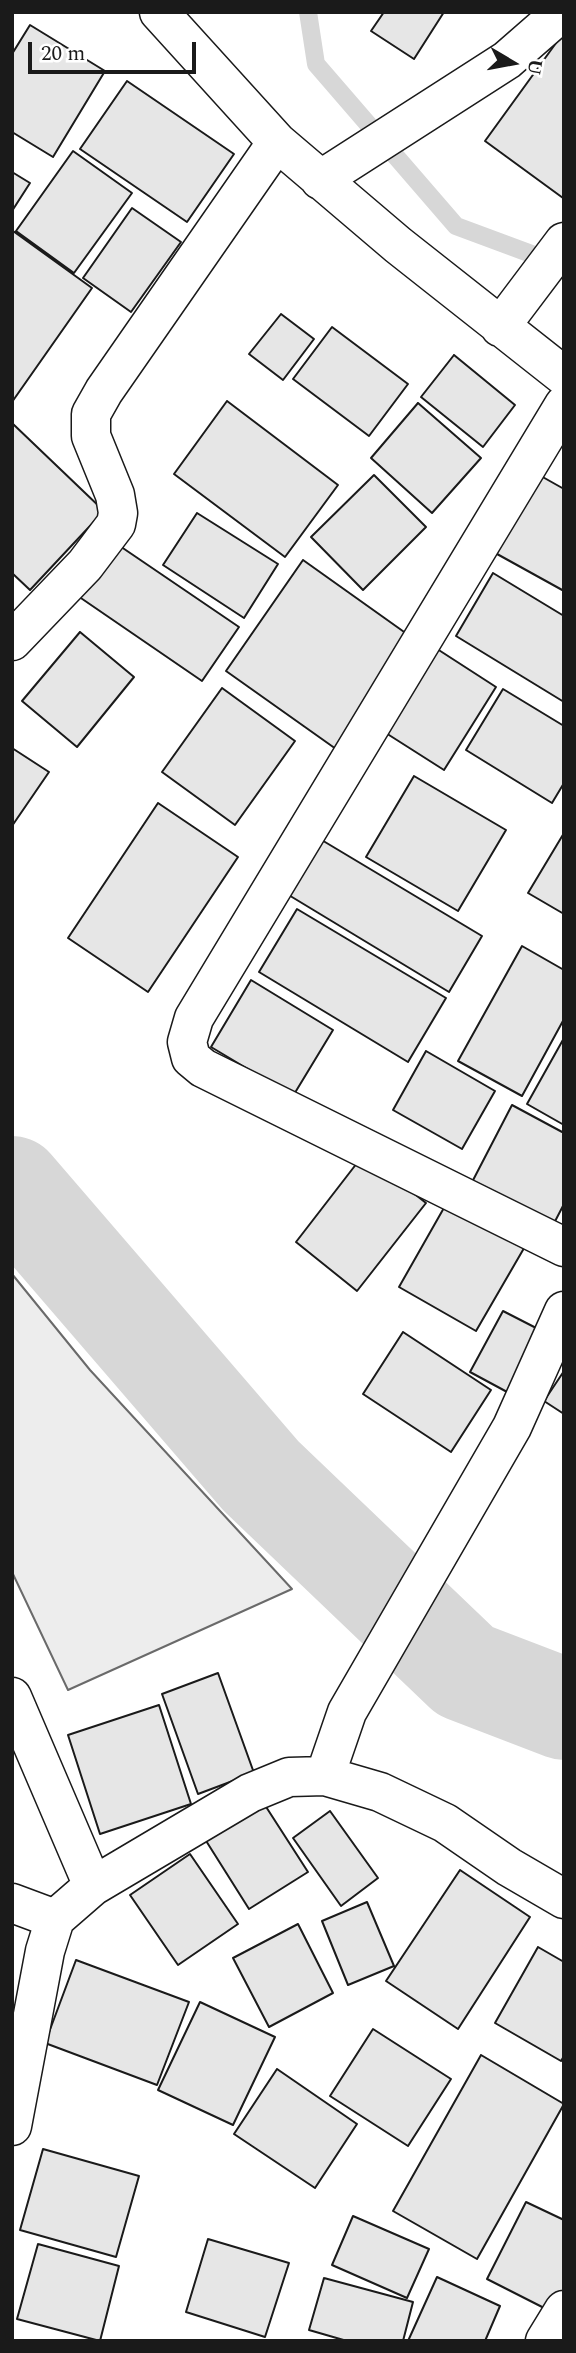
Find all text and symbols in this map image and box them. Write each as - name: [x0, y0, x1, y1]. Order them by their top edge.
- scale bar: [32, 28, 200, 72]
- north arrow: [478, 28, 548, 98]
- text: 20 m: [41, 38, 85, 70]
- text: U: [519, 56, 550, 77]

